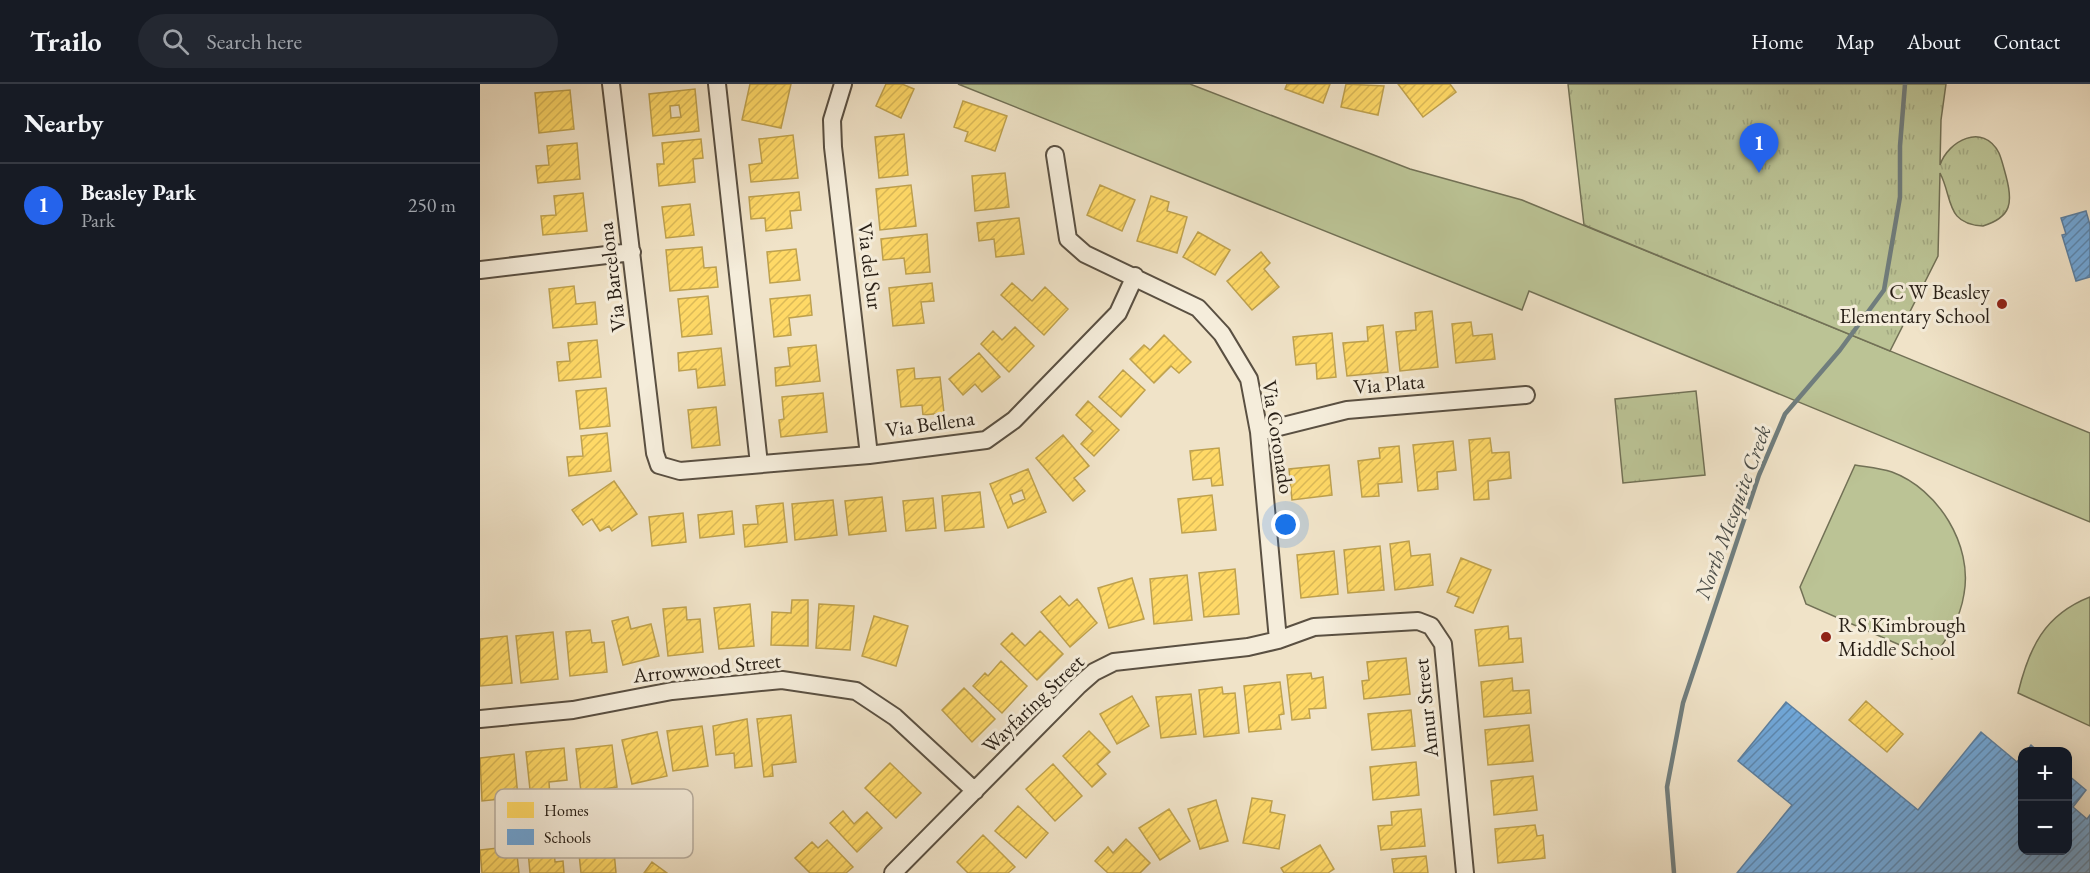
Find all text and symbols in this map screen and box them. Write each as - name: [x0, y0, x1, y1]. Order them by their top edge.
- search box: [138, 14, 558, 68]
- text: Trailo: [30, 23, 102, 59]
- icon: search: [159, 25, 192, 58]
- text: Search here: [207, 27, 302, 56]
- text: Home: [1751, 28, 1803, 55]
- text: Map: [1836, 28, 1874, 55]
- text: About: [1907, 28, 1960, 55]
- text: Contact: [1993, 28, 2060, 55]
- text: Nearby: [24, 106, 104, 140]
- pin: 1: [1740, 124, 1778, 173]
- text: Beasley Park: [81, 178, 196, 207]
- text: 1: [38, 192, 49, 218]
- text: 250 m: [408, 192, 456, 218]
- text: Park: [81, 207, 115, 233]
- street label: Via Barcelona: [591, 220, 632, 333]
- street label: Via del Sur: [852, 221, 889, 311]
- place label: C W Beasley Elementary School: [1839, 278, 1991, 329]
- marker: C W Beasley Elementary School: [1995, 297, 2009, 311]
- street label: Via Plata: [1352, 367, 1426, 400]
- street label: Via Coronado: [1256, 378, 1301, 496]
- street label: Via Bellena: [884, 404, 977, 443]
- water label: North Mesquite Creek: [1687, 421, 1777, 604]
- your location: [1271, 510, 1300, 539]
- place label: R S Kimbrough Middle School: [1838, 611, 1966, 662]
- marker: R S Kimbrough Middle School: [1819, 630, 1833, 644]
- street label: Arrowwood Street: [631, 646, 783, 689]
- street label: Wayfaring Street: [976, 648, 1090, 759]
- street label: Amur Street: [1407, 657, 1444, 760]
- map controls: [2018, 747, 2072, 855]
- button: +: [2018, 747, 2072, 801]
- legend: [495, 789, 693, 858]
- text: Homes: [544, 800, 589, 821]
- button: −: [2018, 801, 2072, 855]
- text: Schools: [544, 827, 591, 848]

